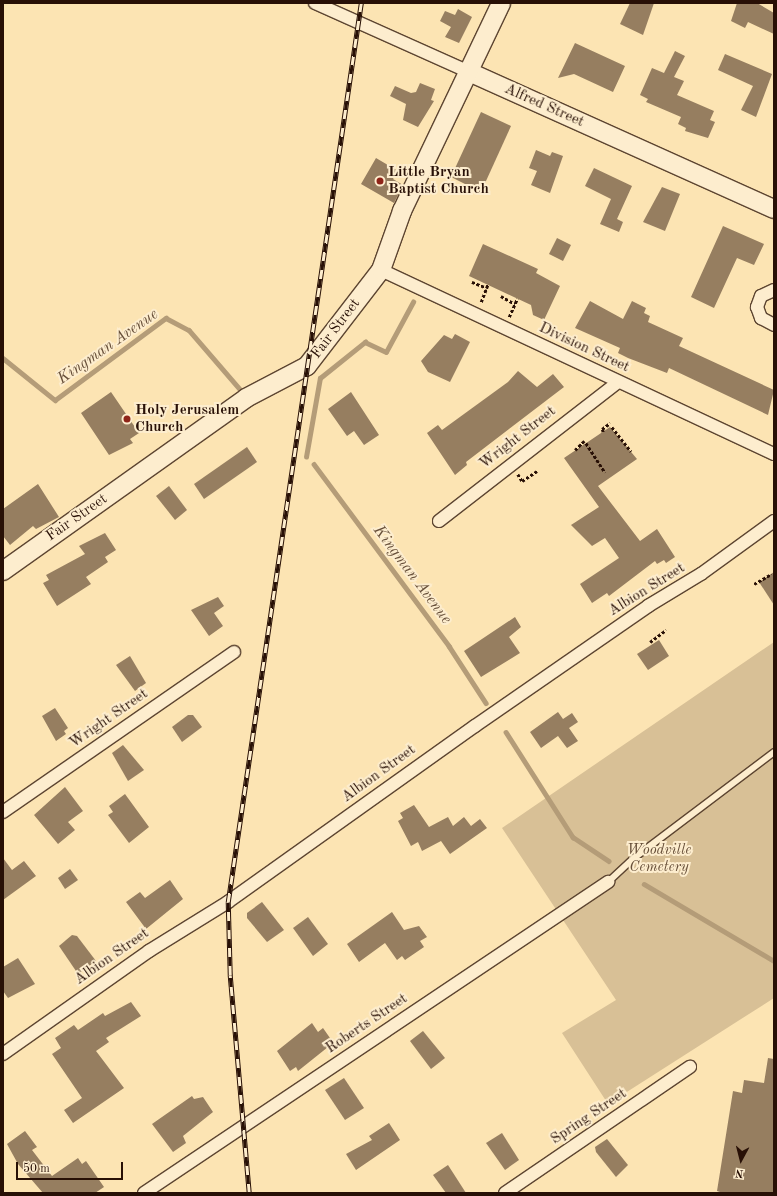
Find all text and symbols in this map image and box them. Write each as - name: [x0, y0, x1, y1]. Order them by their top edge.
- street label: Alfred Street: [501, 80, 587, 132]
- place label: Little Bryan Baptist Church: [388, 163, 489, 198]
- marker: Little Bryan Baptist Church: [375, 176, 385, 186]
- street label: Fair Street: [308, 295, 364, 363]
- water label: Kingman Avenue: [54, 305, 162, 389]
- street label: Division Street: [536, 319, 632, 377]
- place label: Holy Jerusalem Church: [135, 401, 239, 436]
- street label: Wright Street: [476, 403, 560, 473]
- marker: Holy Jerusalem Church: [122, 414, 132, 424]
- street label: Fair Street: [43, 490, 111, 546]
- water label: Kingman Avenue: [369, 522, 455, 628]
- street label: Albion Street: [605, 559, 689, 621]
- street label: Wright Street: [66, 685, 152, 753]
- street label: Albion Street: [339, 741, 419, 807]
- park label: Woodville Cemetery: [627, 841, 691, 876]
- street label: Albion Street: [71, 925, 153, 989]
- street label: Roberts Street: [323, 990, 411, 1058]
- street label: Spring Street: [548, 1085, 630, 1149]
- north arrow: [721, 1140, 761, 1180]
- scale bar: [18, 1154, 125, 1180]
- text: 50 m: [23, 1163, 50, 1175]
- text: N: [735, 1166, 744, 1178]

